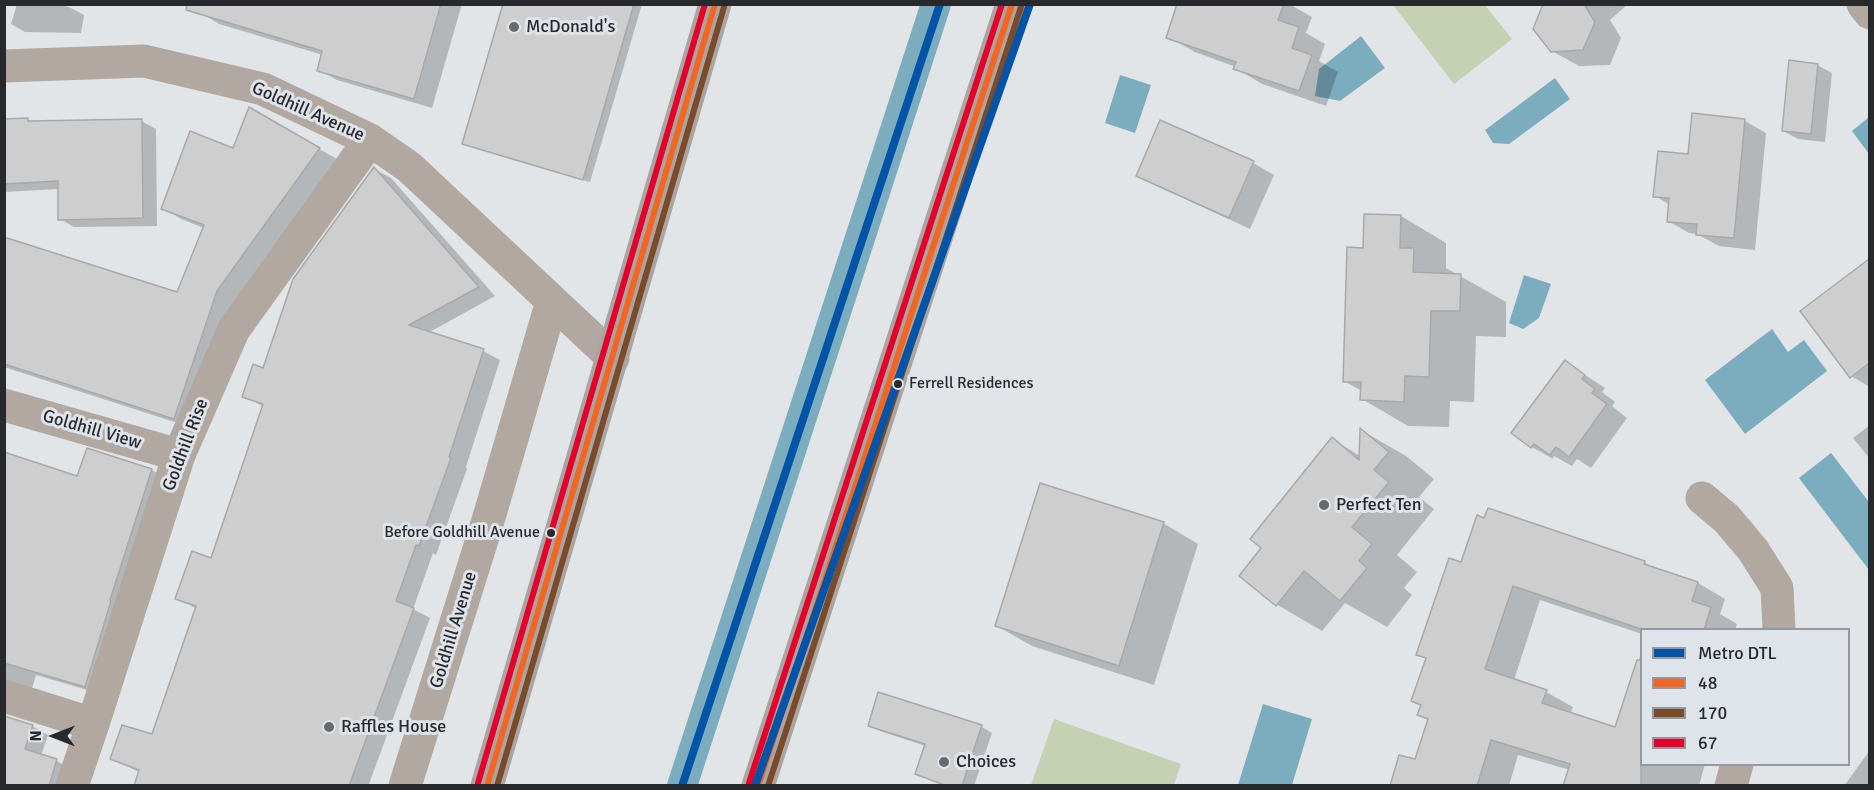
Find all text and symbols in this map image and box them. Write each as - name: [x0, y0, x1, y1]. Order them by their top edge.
- place label: McDonald's: [526, 16, 615, 38]
- marker: McDonald's: [507, 20, 521, 34]
- street label: Goldhill Avenue: [248, 78, 368, 146]
- place label: Ferrell Residences: [909, 374, 1034, 394]
- marker: Ferrell Residences: [892, 378, 904, 390]
- street label: Goldhill Rise: [158, 396, 214, 494]
- street label: Goldhill View: [40, 406, 144, 454]
- place label: Perfect Ten: [1336, 494, 1422, 516]
- marker: Perfect Ten: [1317, 498, 1331, 512]
- place label: Before Goldhill Avenue: [384, 523, 540, 543]
- marker: Before Goldhill Avenue: [545, 527, 557, 539]
- street label: Goldhill Avenue: [426, 569, 482, 691]
- legend: [1640, 628, 1850, 766]
- text: Metro DTL: [1698, 642, 1777, 664]
- text: 48: [1698, 672, 1717, 694]
- text: 170: [1698, 702, 1727, 724]
- north arrow: [24, 706, 84, 766]
- place label: Raffles House: [341, 716, 446, 738]
- marker: Raffles House: [322, 720, 336, 734]
- text: N: [26, 730, 46, 742]
- text: 67: [1698, 732, 1717, 754]
- place label: Choices: [956, 751, 1016, 773]
- marker: Choices: [937, 755, 951, 769]

